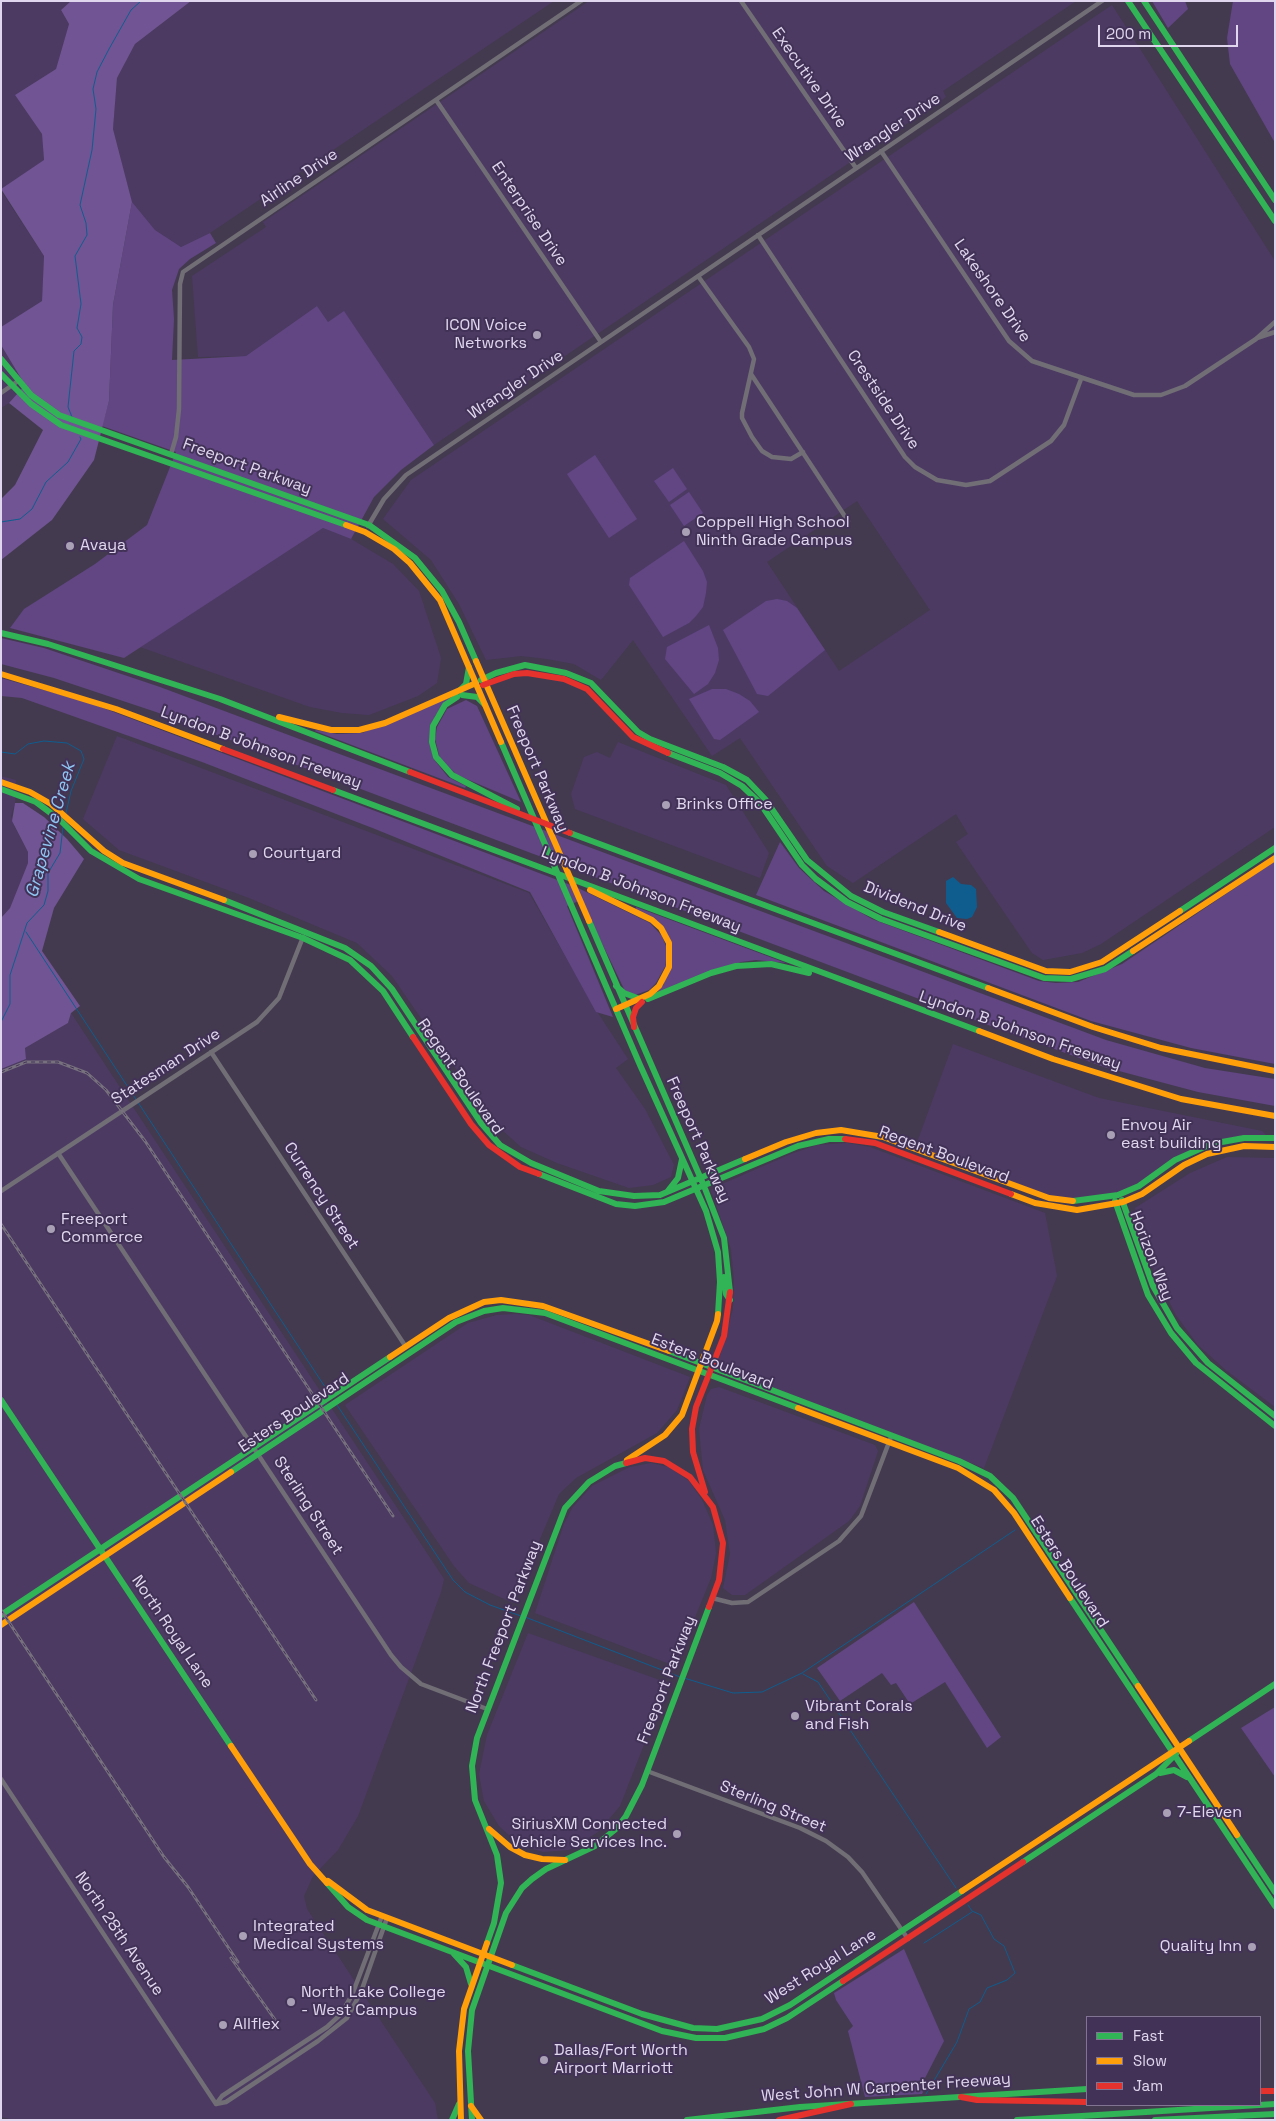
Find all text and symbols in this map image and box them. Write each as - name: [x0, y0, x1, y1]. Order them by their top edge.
- scale bar: [1101, 15, 1241, 47]
- street label: Executive Drive: [767, 24, 851, 132]
- text: 200 m: [1106, 24, 1151, 43]
- street label: Wrangler Drive: [842, 89, 944, 167]
- street label: Airline Drive: [256, 145, 342, 211]
- street label: Enterprise Drive: [487, 158, 571, 270]
- street label: Lakeshore Drive: [949, 236, 1035, 346]
- place label: ICON Voice Networks: [445, 316, 527, 354]
- marker: ICON Voice Networks: [531, 329, 543, 341]
- street label: Wrangler Drive: [465, 346, 567, 424]
- street label: Crestside Drive: [843, 347, 923, 453]
- street label: Freeport Parkway: [180, 435, 314, 499]
- place label: Coppell High School Ninth Grade Campus: [696, 513, 852, 551]
- marker: Coppell High School Ninth Grade Campus: [680, 526, 692, 538]
- place label: Avaya: [80, 536, 126, 556]
- marker: Avaya: [64, 540, 76, 552]
- street label: Lyndon B Johnson Freeway: [158, 703, 364, 793]
- street label: Freeport Parkway: [502, 703, 572, 835]
- water label: Grapevine Creek: [21, 760, 81, 900]
- place label: Brinks Office: [676, 795, 773, 815]
- marker: Brinks Office: [660, 799, 672, 811]
- street label: Lyndon B Johnson Freeway: [538, 843, 744, 937]
- place label: Courtyard: [263, 844, 341, 864]
- marker: Courtyard: [247, 848, 259, 860]
- street label: Dividend Drive: [861, 878, 969, 936]
- street label: Lyndon B Johnson Freeway: [916, 987, 1124, 1075]
- street label: Regent Boulevard: [413, 1015, 507, 1139]
- street label: Statesman Drive: [108, 1025, 224, 1109]
- street label: Freeport Parkway: [662, 1074, 734, 1206]
- place label: Envoy Air east building: [1121, 1116, 1222, 1154]
- street label: Regent Boulevard: [876, 1122, 1012, 1188]
- marker: Envoy Air east building: [1105, 1129, 1117, 1141]
- street label: Currency Street: [279, 1139, 363, 1253]
- street label: Horizon Way: [1125, 1208, 1177, 1304]
- place label: Freeport Commerce: [61, 1210, 143, 1248]
- marker: Freeport Commerce: [45, 1223, 57, 1235]
- street label: Esters Boulevard: [648, 1330, 776, 1394]
- street label: Esters Boulevard: [235, 1369, 353, 1457]
- street label: Sterling Street: [269, 1453, 347, 1559]
- street label: Esters Boulevard: [1026, 1513, 1112, 1631]
- street label: North Freeport Parkway: [462, 1538, 546, 1716]
- street label: North Royal Lane: [127, 1572, 217, 1692]
- street label: Freeport Parkway: [634, 1613, 700, 1747]
- place label: Vibrant Corals and Fish: [805, 1697, 913, 1735]
- marker: Vibrant Corals and Fish: [789, 1710, 801, 1722]
- street label: Sterling Street: [717, 1777, 829, 1837]
- place label: 7-Eleven: [1177, 1803, 1242, 1823]
- marker: 7-Eleven: [1161, 1807, 1173, 1819]
- place label: SiriusXM Connected Vehicle Services Inc.: [511, 1815, 667, 1853]
- marker: SiriusXM Connected Vehicle Services Inc.: [671, 1828, 683, 1840]
- street label: North 28th Avenue: [70, 1868, 168, 2000]
- place label: Integrated Medical Systems: [253, 1917, 384, 1955]
- street label: West Royal Lane: [762, 1925, 880, 2009]
- marker: Integrated Medical Systems: [237, 1930, 249, 1942]
- place label: Quality Inn: [1160, 1937, 1242, 1957]
- marker: Quality Inn: [1246, 1941, 1258, 1953]
- place label: North Lake College - West Campus: [301, 1983, 446, 2021]
- marker: North Lake College - West Campus: [285, 1996, 297, 2008]
- place label: Allflex: [233, 2015, 280, 2035]
- legend: [1086, 2016, 1261, 2106]
- marker: Allflex: [217, 2019, 229, 2031]
- text: Fast: [1133, 2026, 1164, 2045]
- place label: Dallas/Fort Worth Airport Marriott: [554, 2041, 688, 2079]
- text: Slow: [1133, 2051, 1167, 2070]
- marker: Dallas/Fort Worth Airport Marriott: [538, 2054, 550, 2066]
- street label: West John W Carpenter Freeway: [761, 2070, 1011, 2106]
- text: Jam: [1133, 2076, 1163, 2095]

